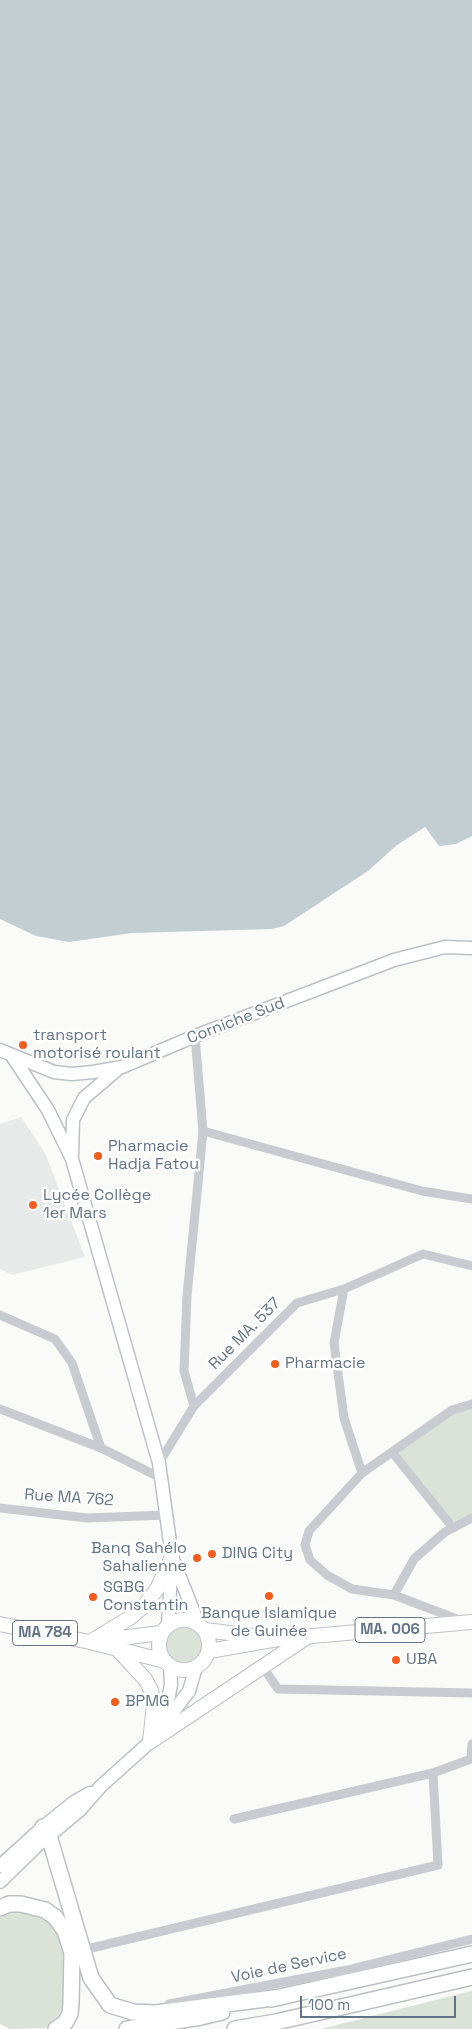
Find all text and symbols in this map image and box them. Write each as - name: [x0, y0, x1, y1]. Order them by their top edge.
- street label: Corniche Sud: [185, 994, 287, 1048]
- place label: transport motorisé roulant: [33, 1026, 161, 1064]
- marker: transport motorisé roulant: [17, 1039, 29, 1051]
- place label: Pharmacie Hadja Fatou: [108, 1137, 199, 1175]
- marker: Pharmacie Hadja Fatou: [92, 1150, 104, 1162]
- place label: Lycée Collège 1er Mars: [43, 1186, 151, 1224]
- marker: Lycée Collège 1er Mars: [27, 1199, 39, 1211]
- street label: Rue MA. 537: [205, 1294, 285, 1374]
- place label: Pharmacie: [285, 1354, 365, 1374]
- marker: Pharmacie: [269, 1358, 281, 1370]
- street label: Rue MA 762: [24, 1485, 114, 1511]
- place label: Banq Sahélo Sahalienne: [91, 1539, 187, 1577]
- place label: DING City: [222, 1544, 293, 1564]
- marker: DING City: [206, 1548, 218, 1560]
- marker: Banq Sahélo Sahalienne: [191, 1552, 203, 1564]
- place label: SGBG Constantin: [103, 1578, 188, 1616]
- marker: Banque Islamique de Guinée: [263, 1590, 275, 1602]
- marker: SGBG Constantin: [87, 1591, 99, 1603]
- place label: Banque Islamique de Guinée: [201, 1604, 337, 1642]
- road number: MA. 006: [355, 1618, 425, 1642]
- road number: MA 784: [12, 1620, 78, 1646]
- place label: UBA: [406, 1650, 437, 1670]
- marker: UBA: [390, 1654, 402, 1666]
- place label: BPMG: [125, 1692, 170, 1712]
- marker: BPMG: [109, 1696, 121, 1708]
- street label: Voie de Service: [230, 1944, 348, 1988]
- scale bar: [302, 1986, 458, 2018]
- text: 100 m: [308, 1995, 350, 2014]

